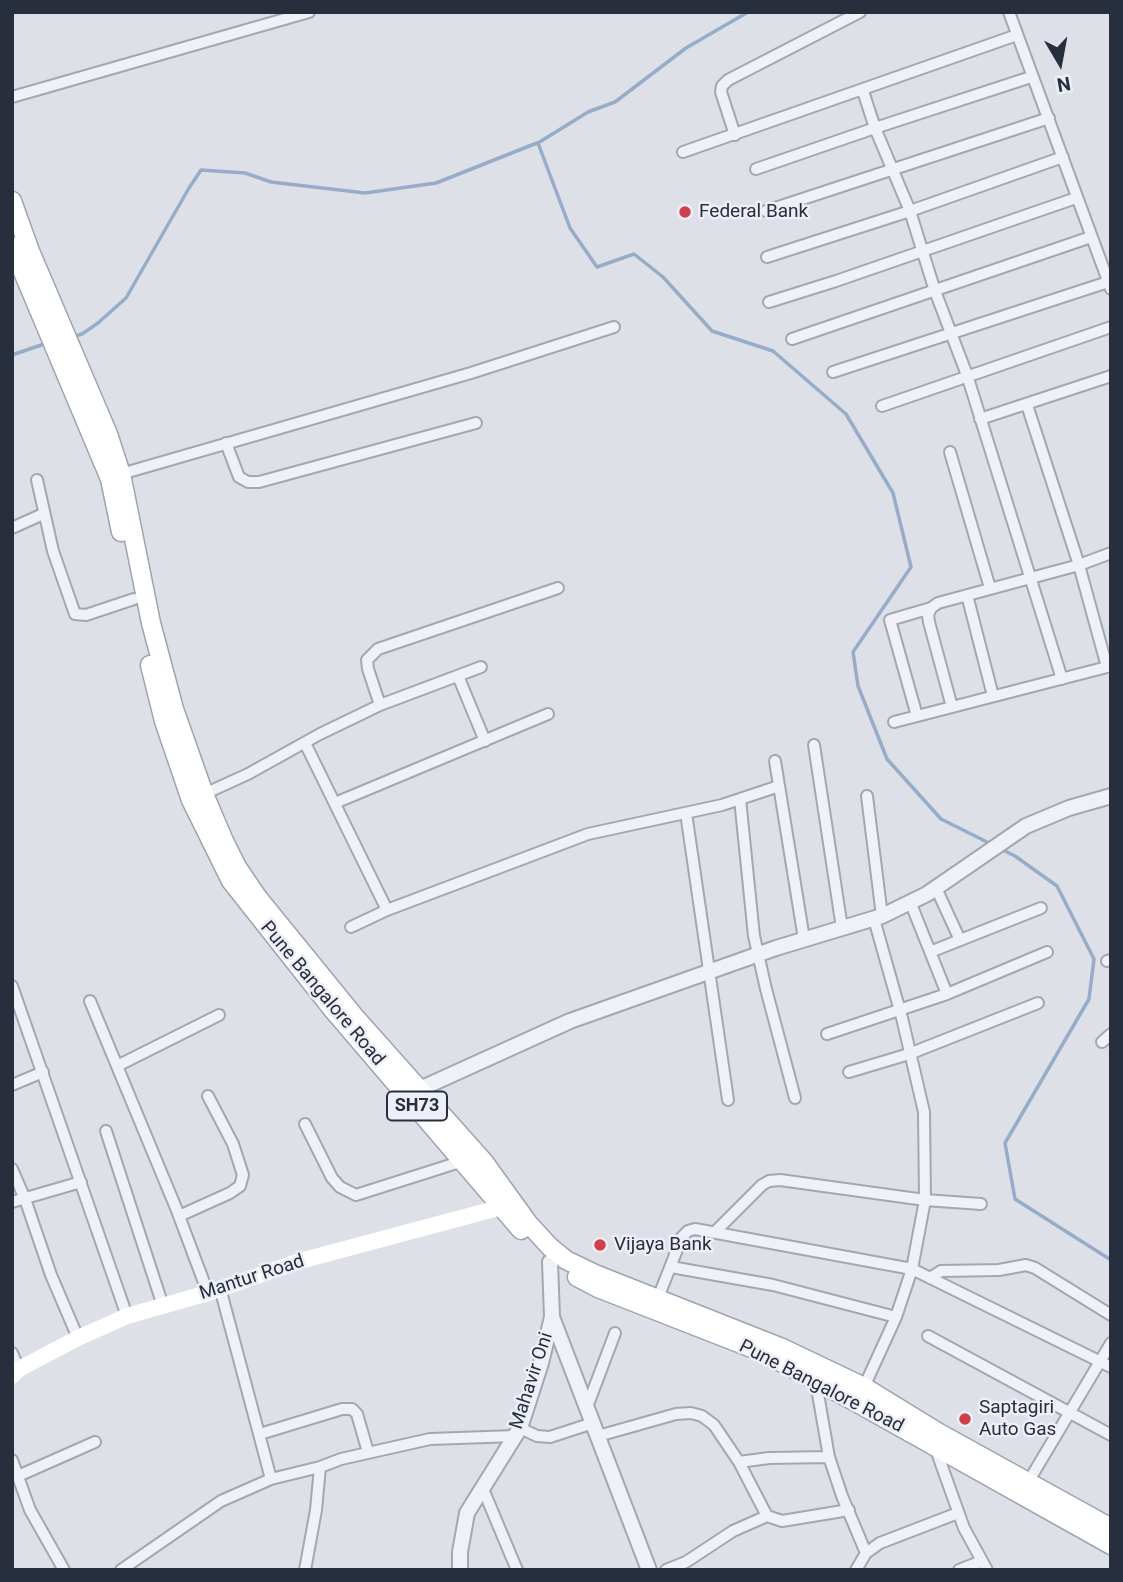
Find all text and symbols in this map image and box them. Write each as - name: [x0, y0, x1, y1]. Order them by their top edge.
- north arrow: [1025, 28, 1095, 98]
- text: N: [1055, 72, 1072, 97]
- place label: Federal Bank: [699, 201, 808, 223]
- marker: Federal Bank: [677, 204, 693, 220]
- street label: Pune Bangalore Road: [255, 917, 389, 1071]
- road number: SH73: [387, 1092, 447, 1120]
- place label: Vijaya Bank: [614, 1234, 712, 1256]
- marker: Vijaya Bank: [592, 1237, 608, 1253]
- street label: Mantur Road: [197, 1250, 307, 1306]
- street label: Mahavir Oni: [506, 1330, 558, 1432]
- street label: Pune Bangalore Road: [735, 1336, 907, 1438]
- place label: Saptagiri Auto Gas: [979, 1397, 1056, 1441]
- marker: Saptagiri Auto Gas: [957, 1411, 973, 1427]

